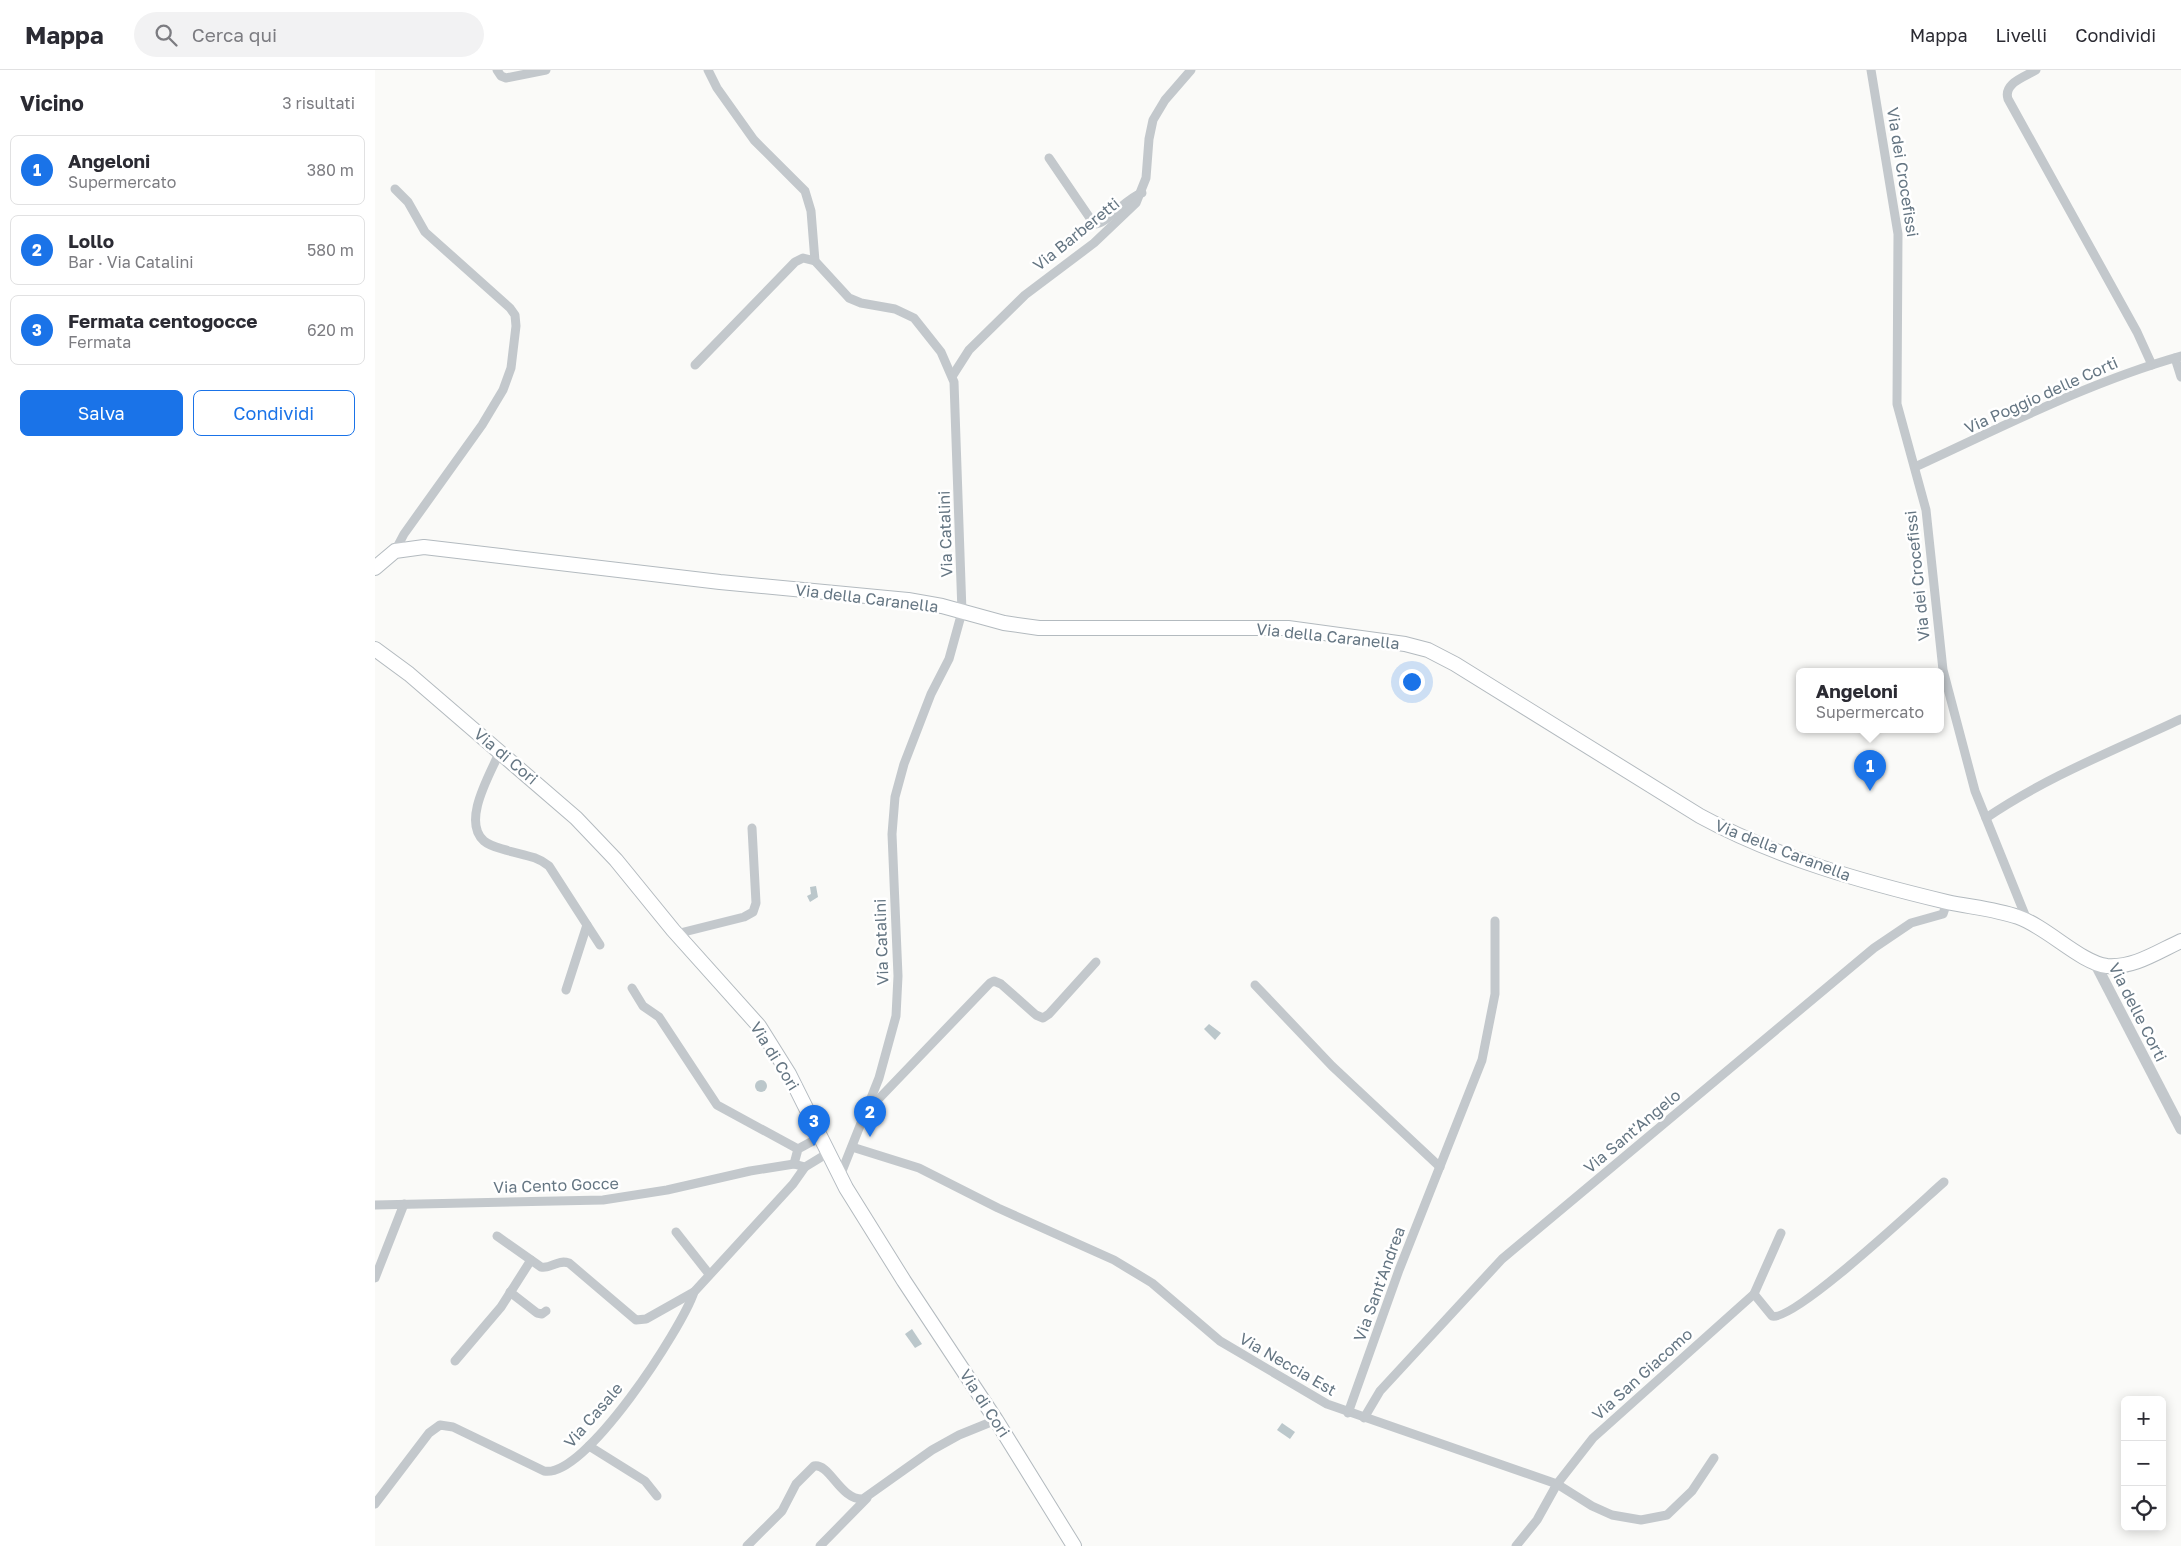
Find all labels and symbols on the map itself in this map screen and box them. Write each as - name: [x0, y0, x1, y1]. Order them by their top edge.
- street label: Via dei Crocefissi: [1883, 106, 1923, 238]
- street label: Via Barberetti: [1029, 193, 1123, 275]
- street label: Via Poggio delle Corti: [1961, 352, 2121, 438]
- street label: Via Catalini: [933, 490, 957, 578]
- street label: Via dei Crocefissi: [1900, 510, 1934, 642]
- street label: Via della Caranella: [794, 579, 940, 617]
- street label: Via della Caranella: [1255, 619, 1401, 653]
- your location: [1399, 669, 1425, 695]
- street label: Via di Cori: [470, 724, 542, 788]
- pin: 1: [1854, 750, 1886, 791]
- street label: Via della Caranella: [1712, 815, 1854, 885]
- street label: Via Catalini: [869, 898, 893, 986]
- street label: Via delle Corti: [2105, 959, 2171, 1065]
- street label: Via di Cori: [746, 1018, 804, 1094]
- street label: Via Sant'Angelo: [1580, 1085, 1684, 1177]
- pin: 2: [854, 1096, 886, 1137]
- pin: 3: [798, 1105, 830, 1146]
- street label: Via Cento Gocce: [493, 1173, 619, 1197]
- street label: Via Sant'Andrea: [1349, 1224, 1409, 1344]
- street label: Via San Giacomo: [1588, 1324, 1696, 1424]
- street label: Via Neccia Est: [1236, 1328, 1340, 1400]
- street label: Via di Cori: [956, 1365, 1014, 1441]
- street label: Via Casale: [559, 1378, 627, 1452]

